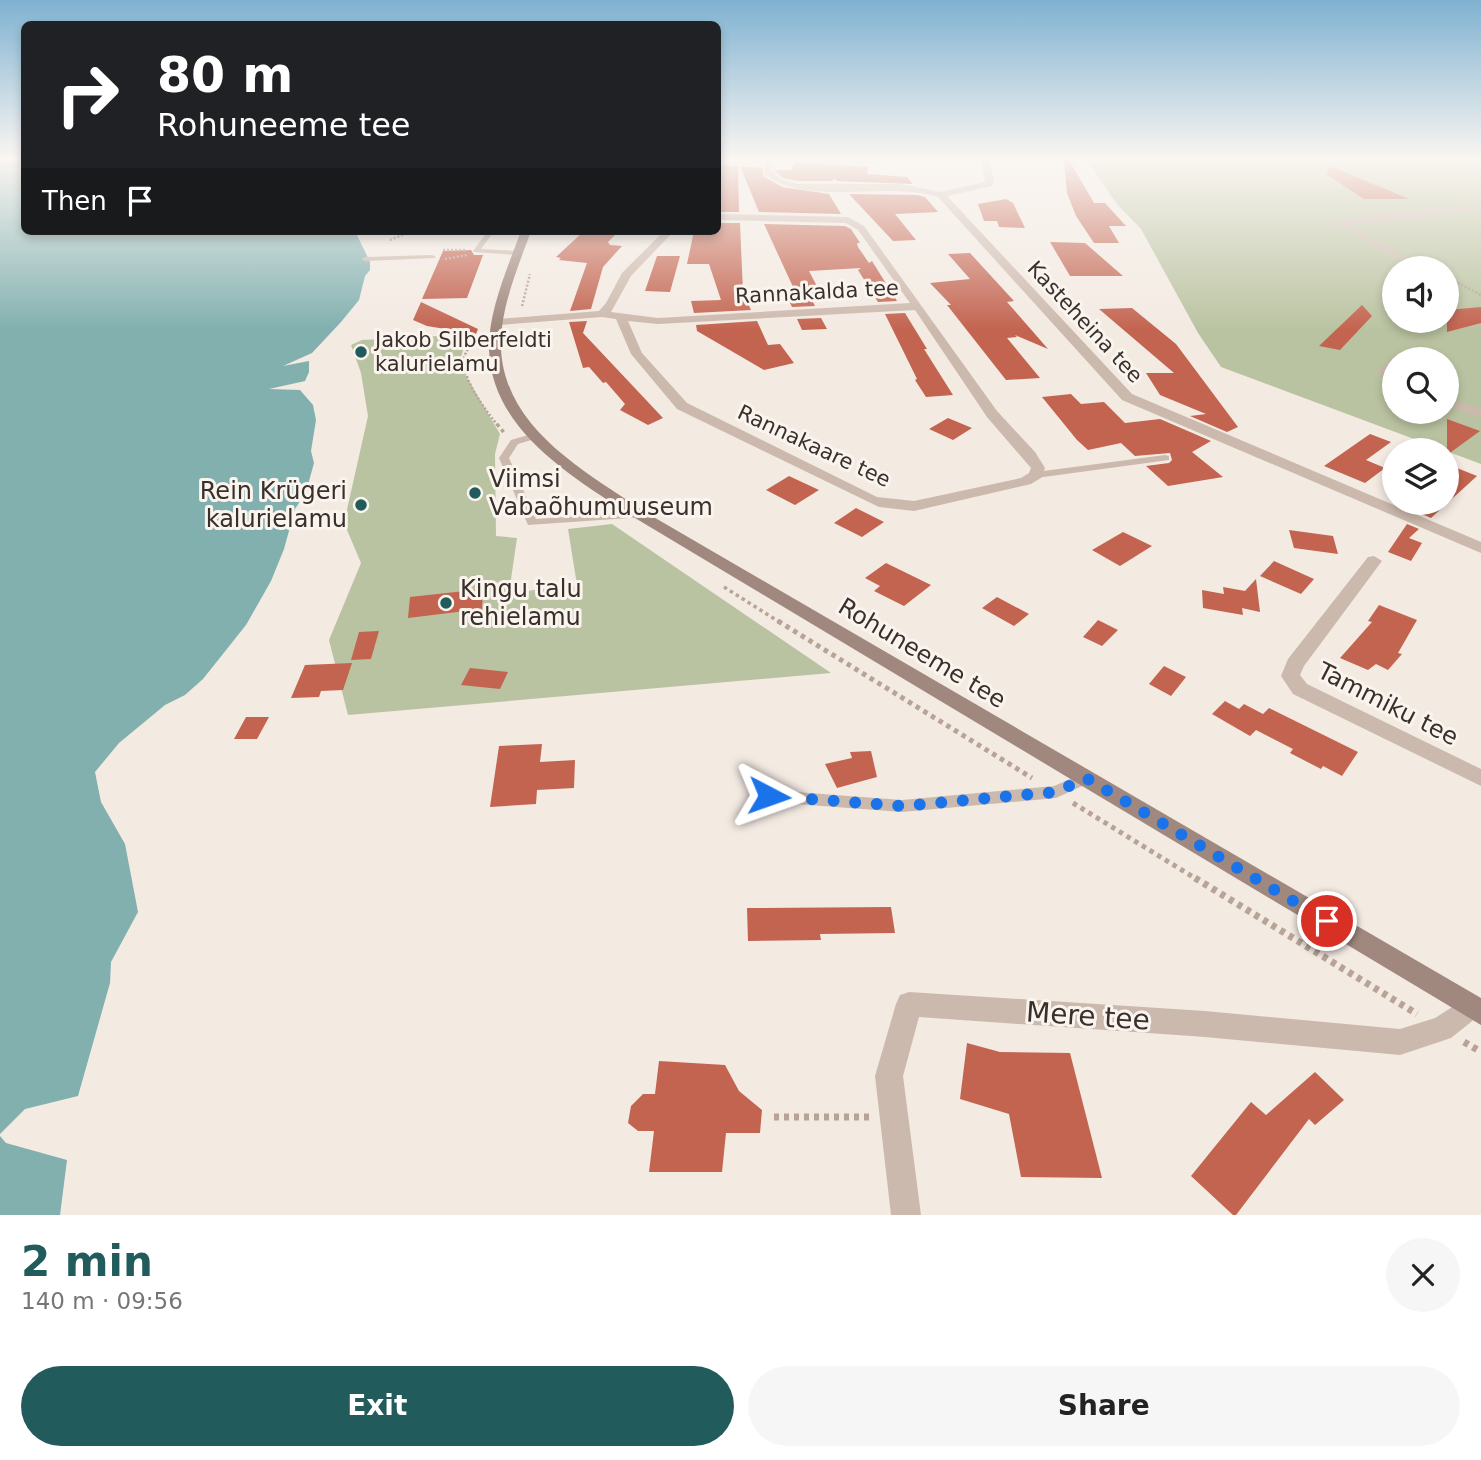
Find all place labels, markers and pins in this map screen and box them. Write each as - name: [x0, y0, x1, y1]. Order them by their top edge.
- place label: Jakob Silberfeldti kalurielamu: [373, 328, 552, 376]
- marker: Jakob Silberfeldti kalurielamu: [353, 344, 369, 360]
- place label: Viimsi Vabaõhumuuseum: [489, 465, 713, 521]
- place label: Rein Krügeri kalurielamu: [200, 477, 347, 533]
- marker: Viimsi Vabaõhumuuseum: [467, 485, 483, 501]
- marker: Rein Krügeri kalurielamu: [353, 497, 369, 513]
- place label: Kingu talu rehielamu: [460, 575, 582, 631]
- marker: Kingu talu rehielamu: [438, 595, 454, 611]
- pin: [1297, 891, 1357, 951]

